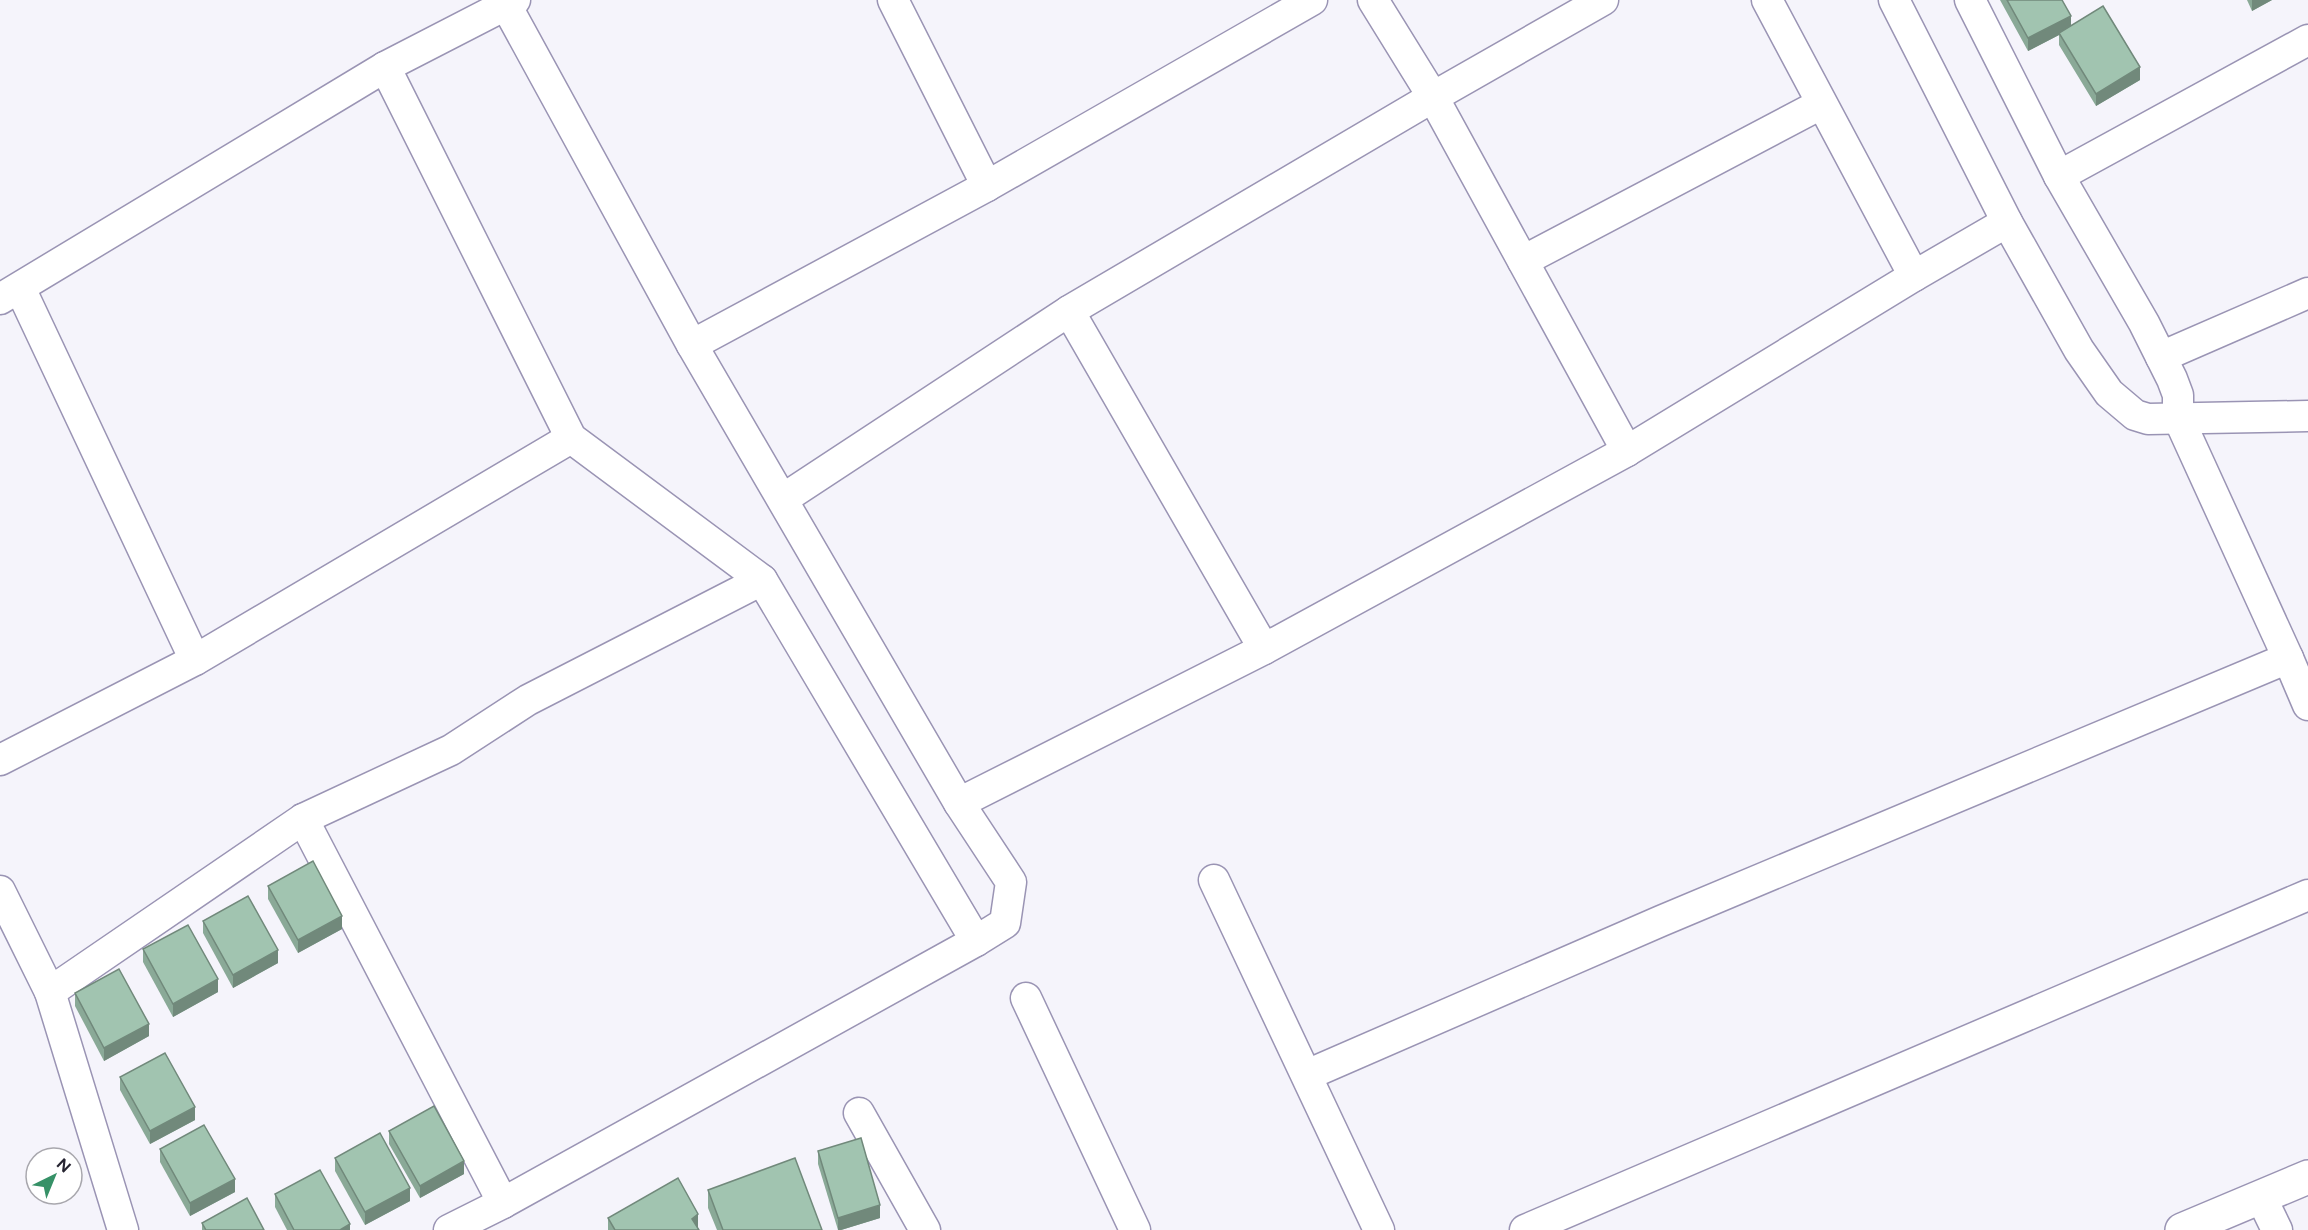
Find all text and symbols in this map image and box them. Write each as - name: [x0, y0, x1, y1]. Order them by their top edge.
- north arrow: [24, 1146, 84, 1206]
- text: N: [53, 1154, 75, 1177]

